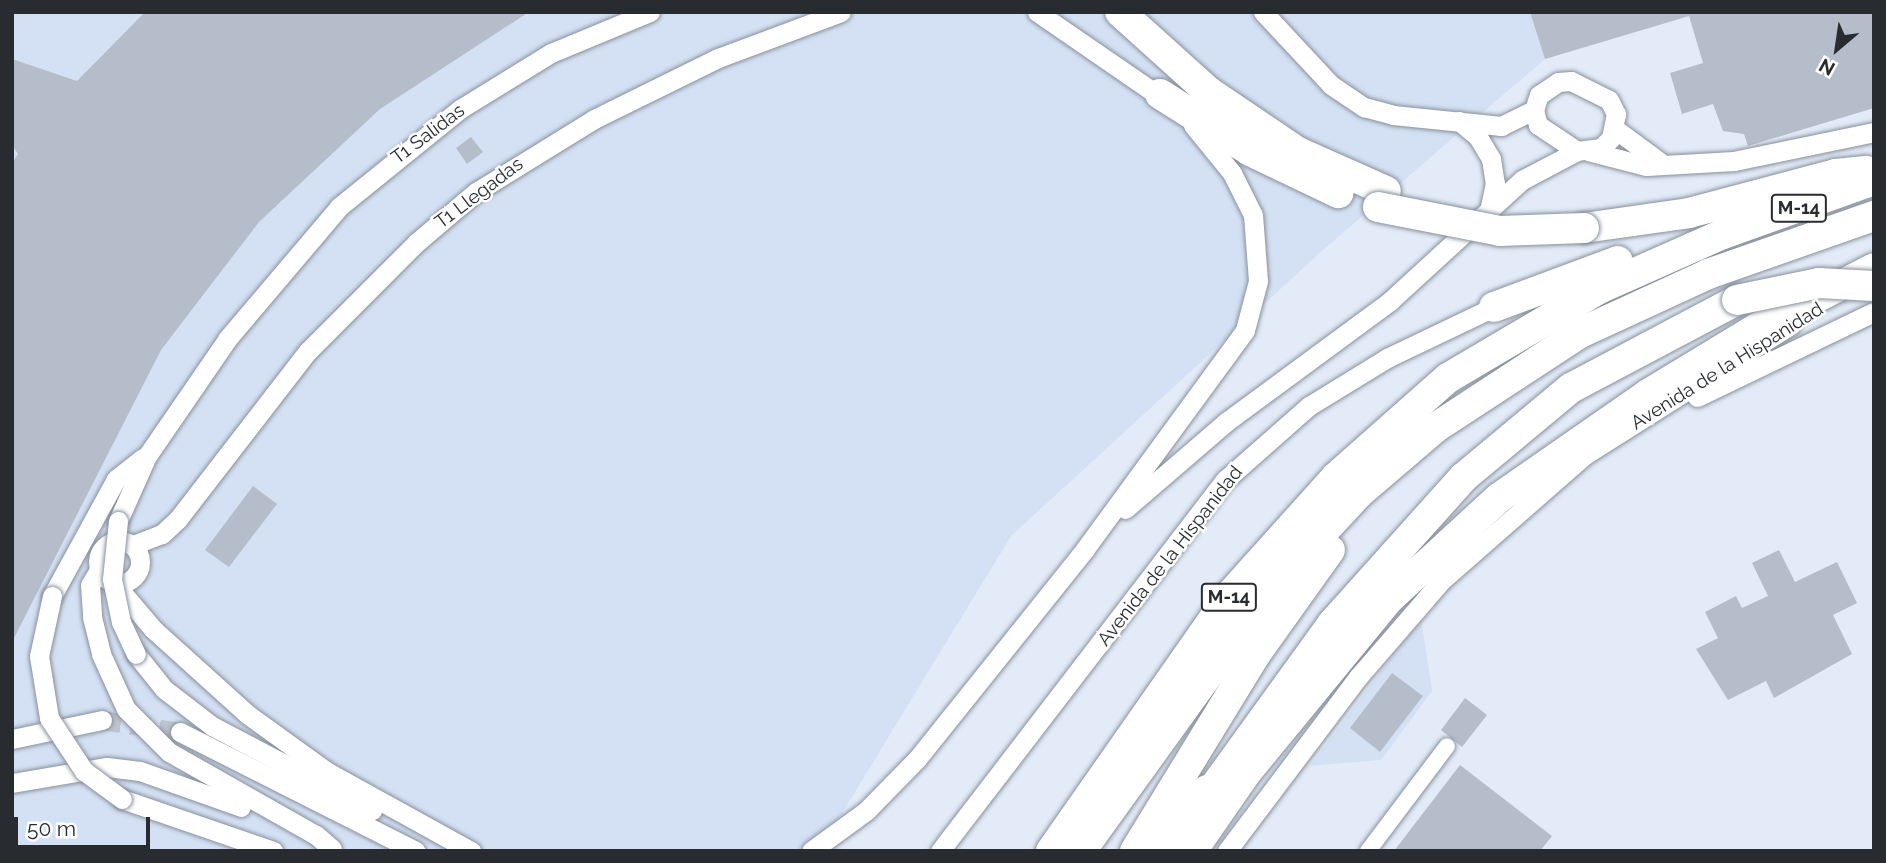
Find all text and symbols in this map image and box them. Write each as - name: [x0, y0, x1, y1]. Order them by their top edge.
- north arrow: [1802, 14, 1872, 84]
- text: N: [1815, 54, 1838, 81]
- street label: T1 Salidas: [387, 99, 469, 169]
- street label: T1 Llegadas: [431, 153, 527, 233]
- road number: M-14: [1769, 194, 1829, 223]
- street label: Avenida de la Hispanidad: [1627, 297, 1827, 435]
- street label: Avenida de la Hispanidad: [1093, 461, 1247, 651]
- road number: M-14: [1199, 582, 1259, 612]
- scale bar: [18, 804, 154, 848]
- text: 50 m: [27, 816, 76, 841]

